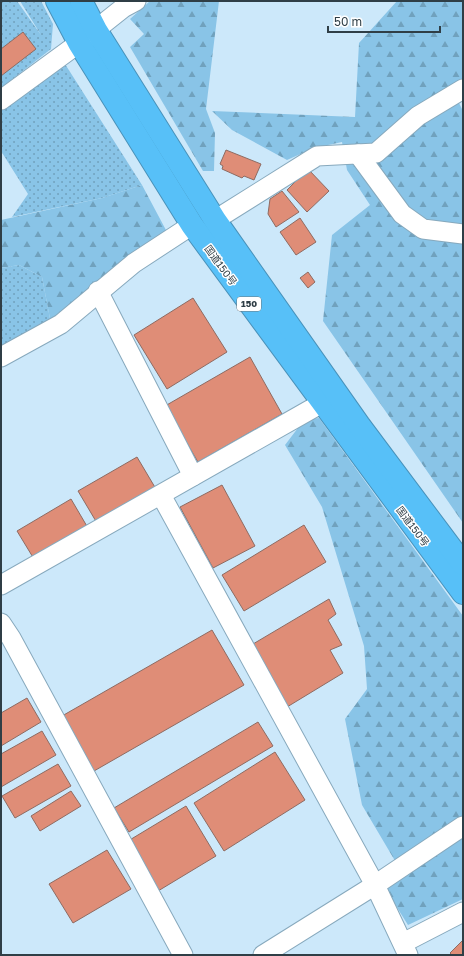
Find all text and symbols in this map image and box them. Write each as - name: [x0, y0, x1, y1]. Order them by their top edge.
- scale bar: [328, 8, 440, 34]
- text: 50 m: [334, 14, 362, 29]
- street label: 国道150号: [202, 243, 240, 287]
- road number: 150: [237, 297, 261, 311]
- street label: 国道150号: [394, 504, 432, 548]

